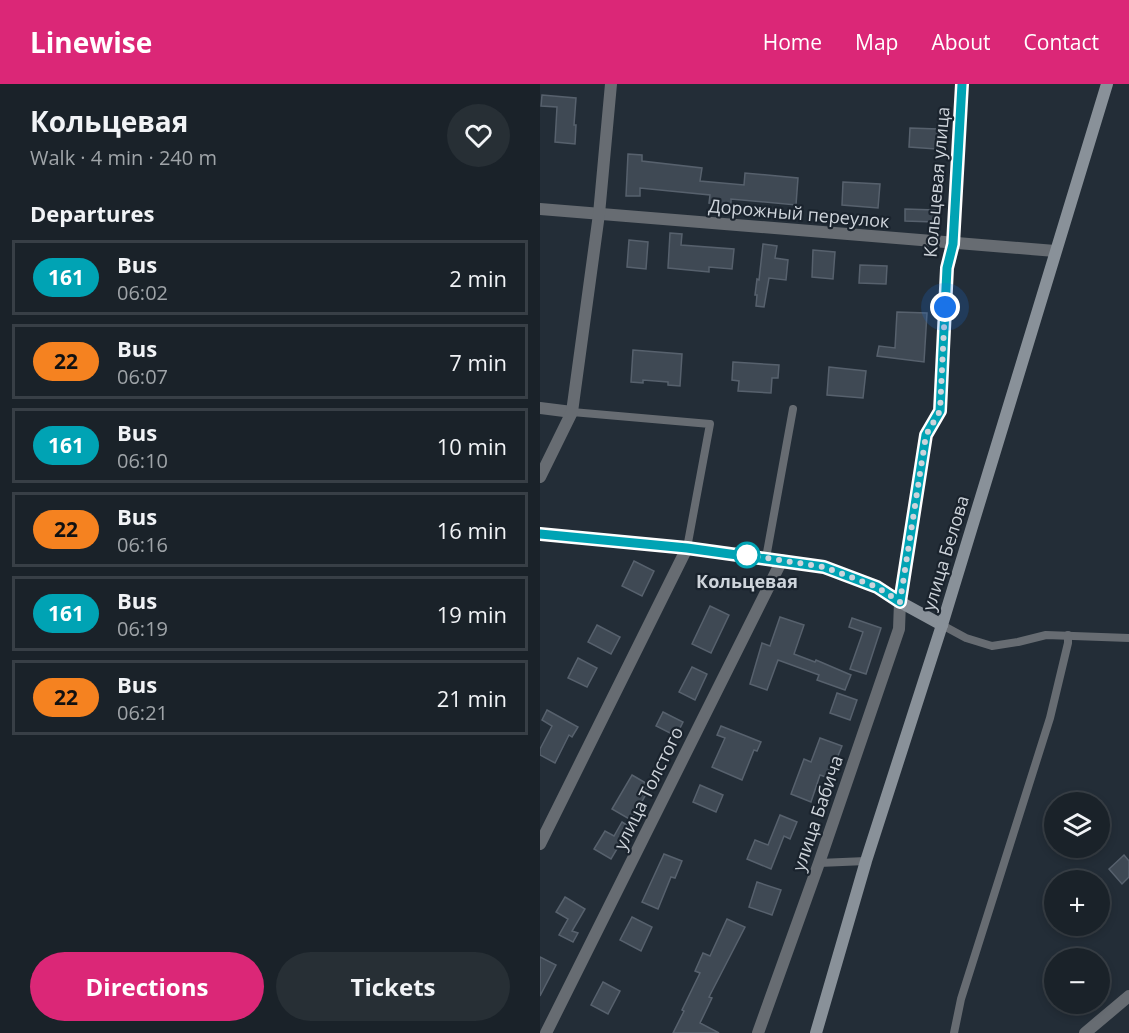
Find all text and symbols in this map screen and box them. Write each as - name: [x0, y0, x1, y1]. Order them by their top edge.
- text: Linewise: [30, 23, 152, 61]
- text: Home: [763, 28, 822, 56]
- text: Map: [855, 28, 898, 56]
- text: About: [931, 28, 991, 56]
- text: Contact: [1024, 28, 1099, 56]
- text: Кольцевая: [30, 102, 188, 140]
- button: heart: [447, 104, 510, 167]
- street label: Кольцевая улица: [917, 106, 955, 258]
- text: Walk · 4 min · 240 m: [30, 144, 217, 171]
- street label: Дорожный переулок: [708, 193, 891, 233]
- text: Departures: [30, 198, 154, 228]
- text: Bus: [117, 249, 157, 279]
- text: 161: [48, 263, 84, 291]
- text: 2 min: [449, 263, 507, 293]
- text: 06:02: [117, 279, 168, 306]
- your location: [930, 292, 960, 322]
- text: Bus: [117, 333, 157, 363]
- text: 22: [54, 347, 78, 375]
- text: 7 min: [449, 347, 507, 377]
- text: 06:07: [117, 363, 168, 390]
- text: Bus: [117, 417, 157, 447]
- text: 161: [48, 431, 84, 459]
- text: 10 min: [437, 431, 507, 461]
- text: 06:10: [117, 447, 168, 474]
- street label: улица Белова: [916, 492, 974, 614]
- text: Bus: [117, 501, 157, 531]
- text: 22: [54, 515, 78, 543]
- text: 16 min: [437, 515, 507, 545]
- text: 06:16: [117, 531, 168, 558]
- marker: Кольцевая: [734, 542, 760, 568]
- place label: Кольцевая: [696, 569, 798, 593]
- text: Bus: [117, 585, 157, 615]
- text: 161: [48, 599, 84, 627]
- text: 19 min: [437, 599, 507, 629]
- text: 06:19: [117, 615, 168, 642]
- text: Bus: [117, 669, 157, 699]
- text: 22: [54, 683, 78, 711]
- text: 21 min: [437, 683, 507, 713]
- text: 06:21: [117, 699, 168, 726]
- street label: улица Толстого: [608, 722, 688, 854]
- street label: улица Бабича: [786, 752, 848, 874]
- map controls: [1044, 792, 1110, 1014]
- button: layers: [1044, 792, 1110, 858]
- button: +: [1044, 870, 1110, 936]
- button: −: [1044, 948, 1110, 1014]
- button: Directions: [30, 952, 264, 1021]
- button: Tickets: [276, 952, 510, 1021]

